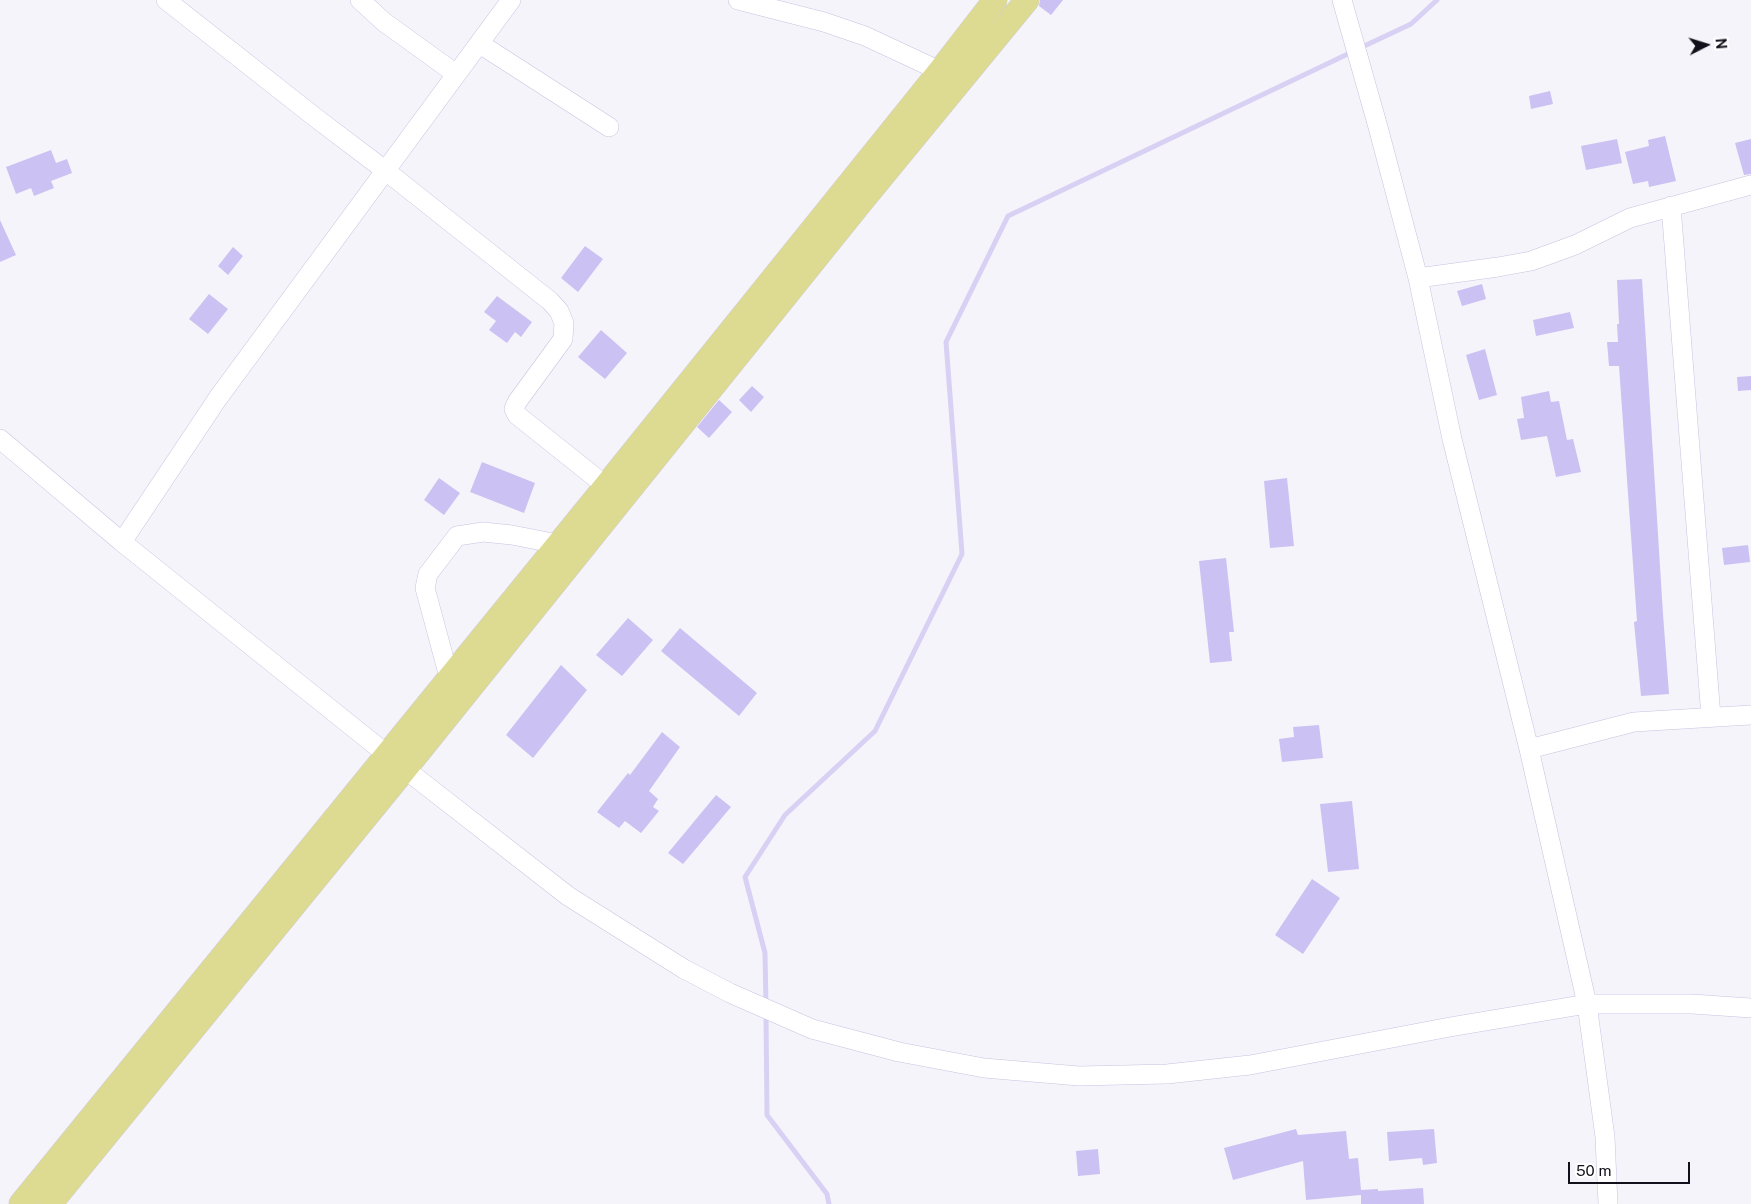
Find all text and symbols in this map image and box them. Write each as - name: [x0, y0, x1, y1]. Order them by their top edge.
- north arrow: [1681, 20, 1731, 70]
- text: N: [1712, 38, 1729, 50]
- scale bar: [1571, 1152, 1694, 1184]
- text: 50 m: [1576, 1162, 1611, 1179]

